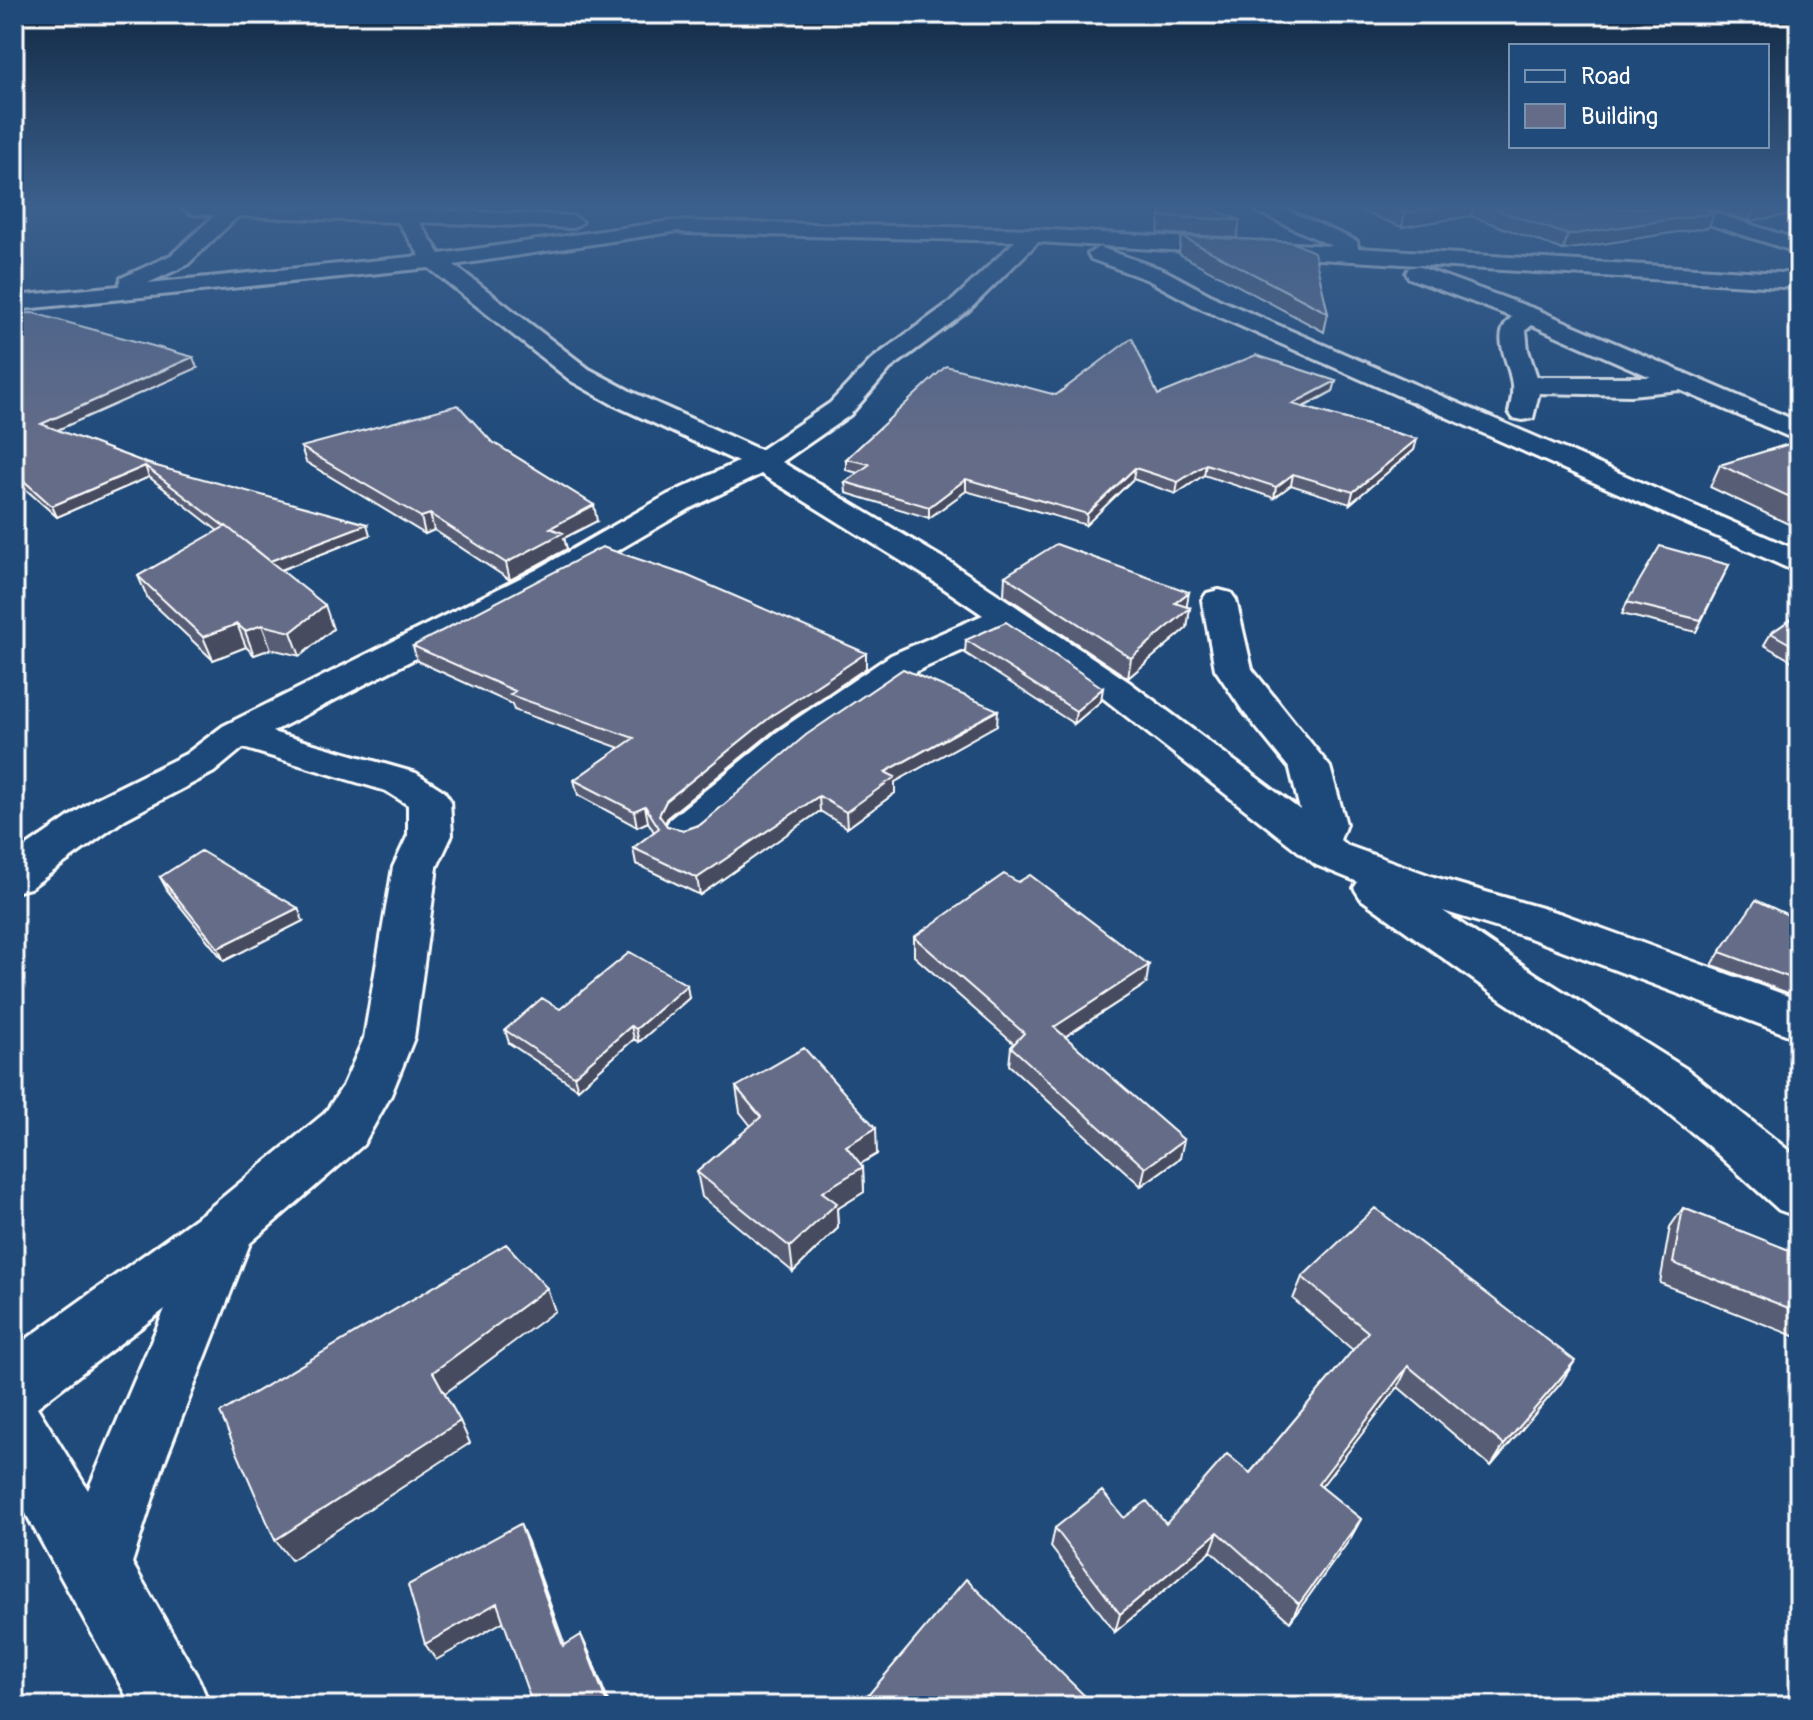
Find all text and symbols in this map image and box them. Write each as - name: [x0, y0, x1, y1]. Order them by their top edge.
- legend: [1509, 44, 1769, 148]
- text: Road: [1581, 62, 1631, 91]
- text: Building: [1581, 102, 1658, 131]

